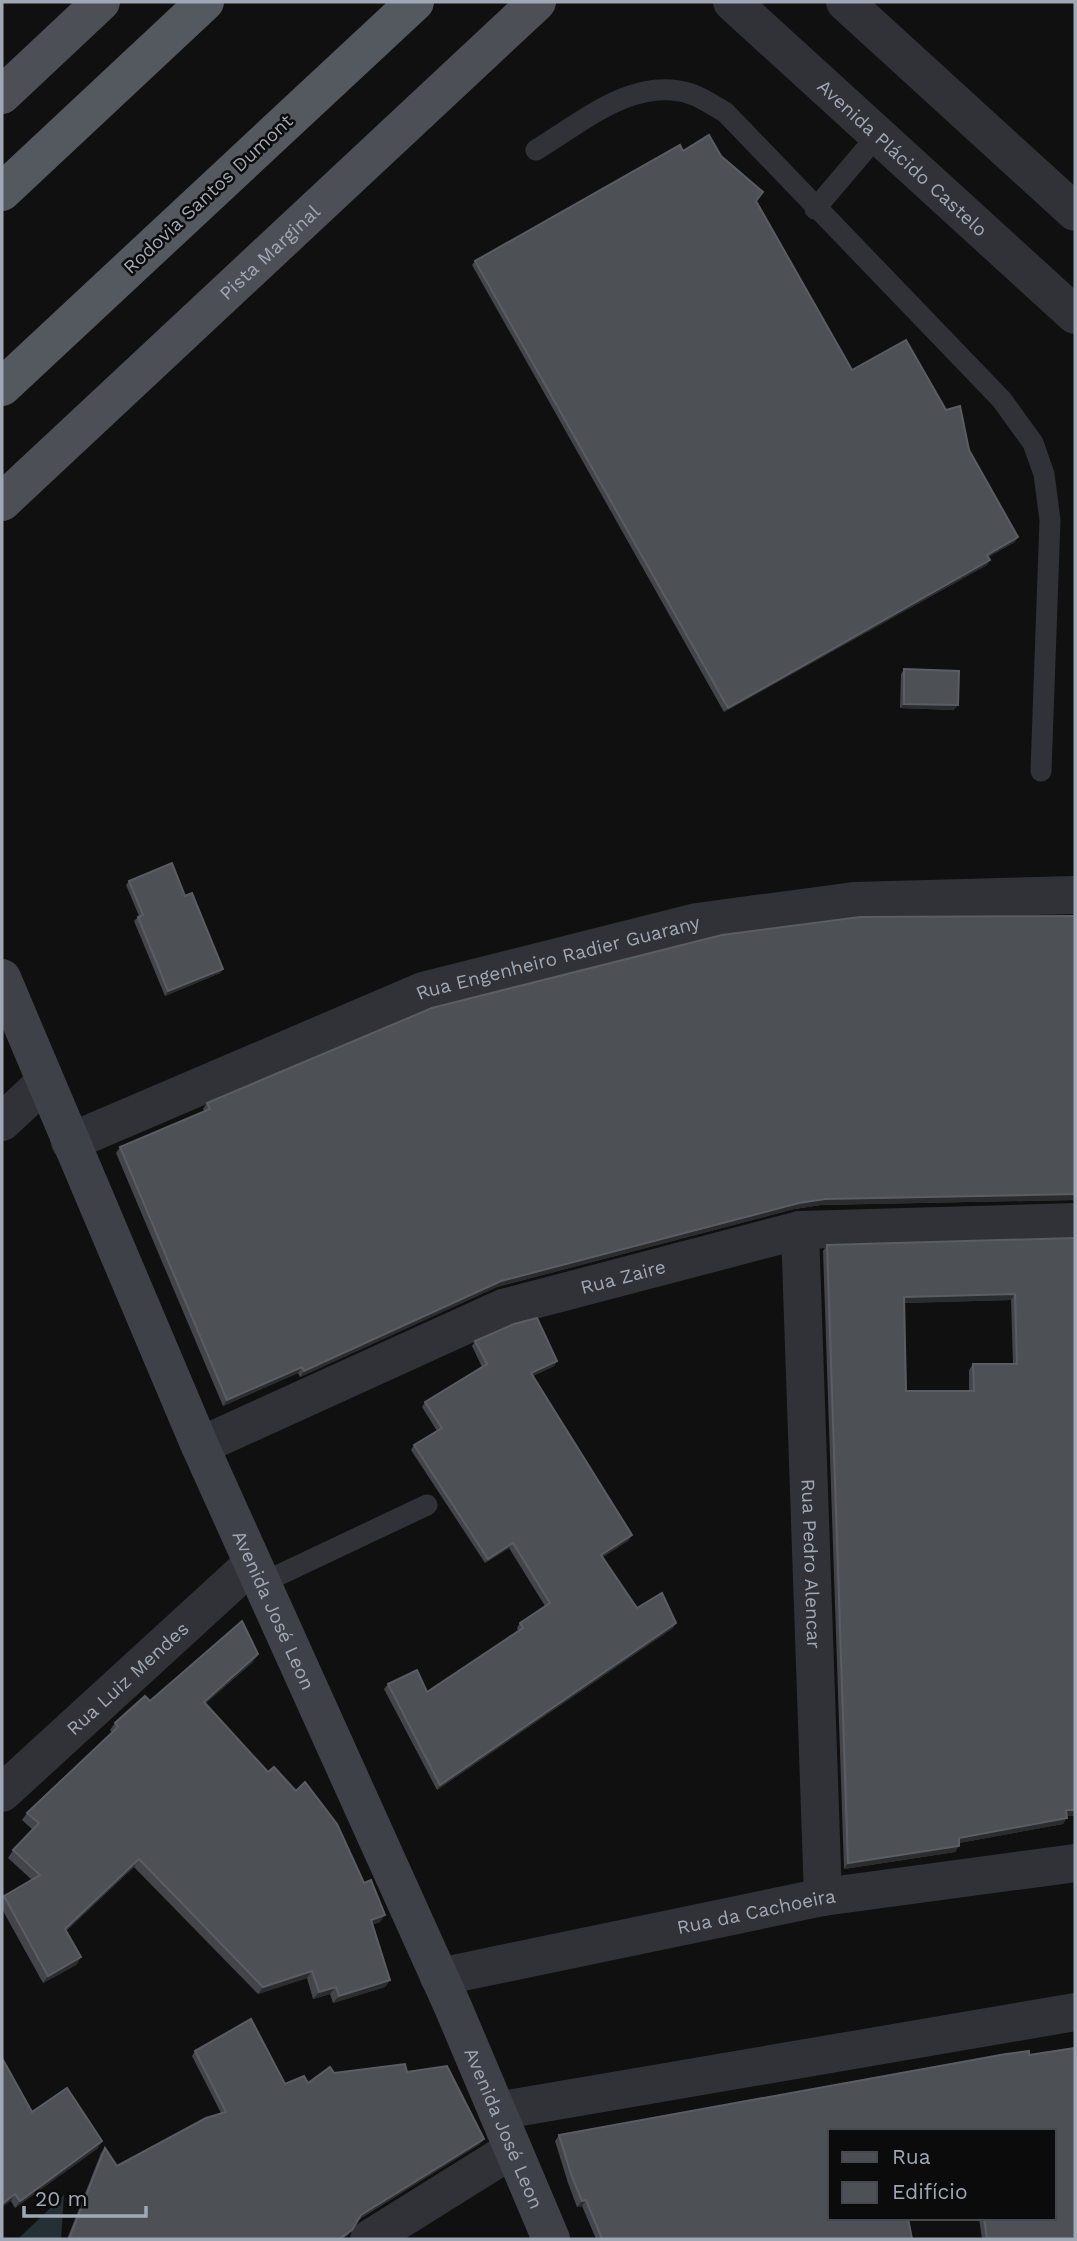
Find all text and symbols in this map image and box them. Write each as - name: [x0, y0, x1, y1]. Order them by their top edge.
- street label: Avenida Plácido Castelo: [813, 74, 992, 241]
- street label: Rodovia Santos Dumont: [118, 109, 298, 279]
- street label: Pista Marginal: [214, 199, 325, 305]
- street label: Rua Engenheiro Radier Guarany: [412, 910, 702, 1004]
- street label: Rua Zaire: [578, 1254, 668, 1299]
- street label: Rua Pedro Alencar: [797, 1478, 826, 1649]
- street label: Avenida José Leon: [228, 1527, 320, 1693]
- street label: Rua Luiz Mendes: [62, 1617, 193, 1740]
- street label: Rua da Cachoeira: [675, 1884, 837, 1939]
- street label: Avenida José Leon: [460, 2044, 548, 2212]
- legend: [828, 2129, 1056, 2220]
- text: Rua: [892, 2144, 931, 2169]
- scale bar: [24, 2174, 147, 2218]
- text: Edifício: [892, 2179, 968, 2204]
- text: 20 m: [35, 2186, 87, 2211]

